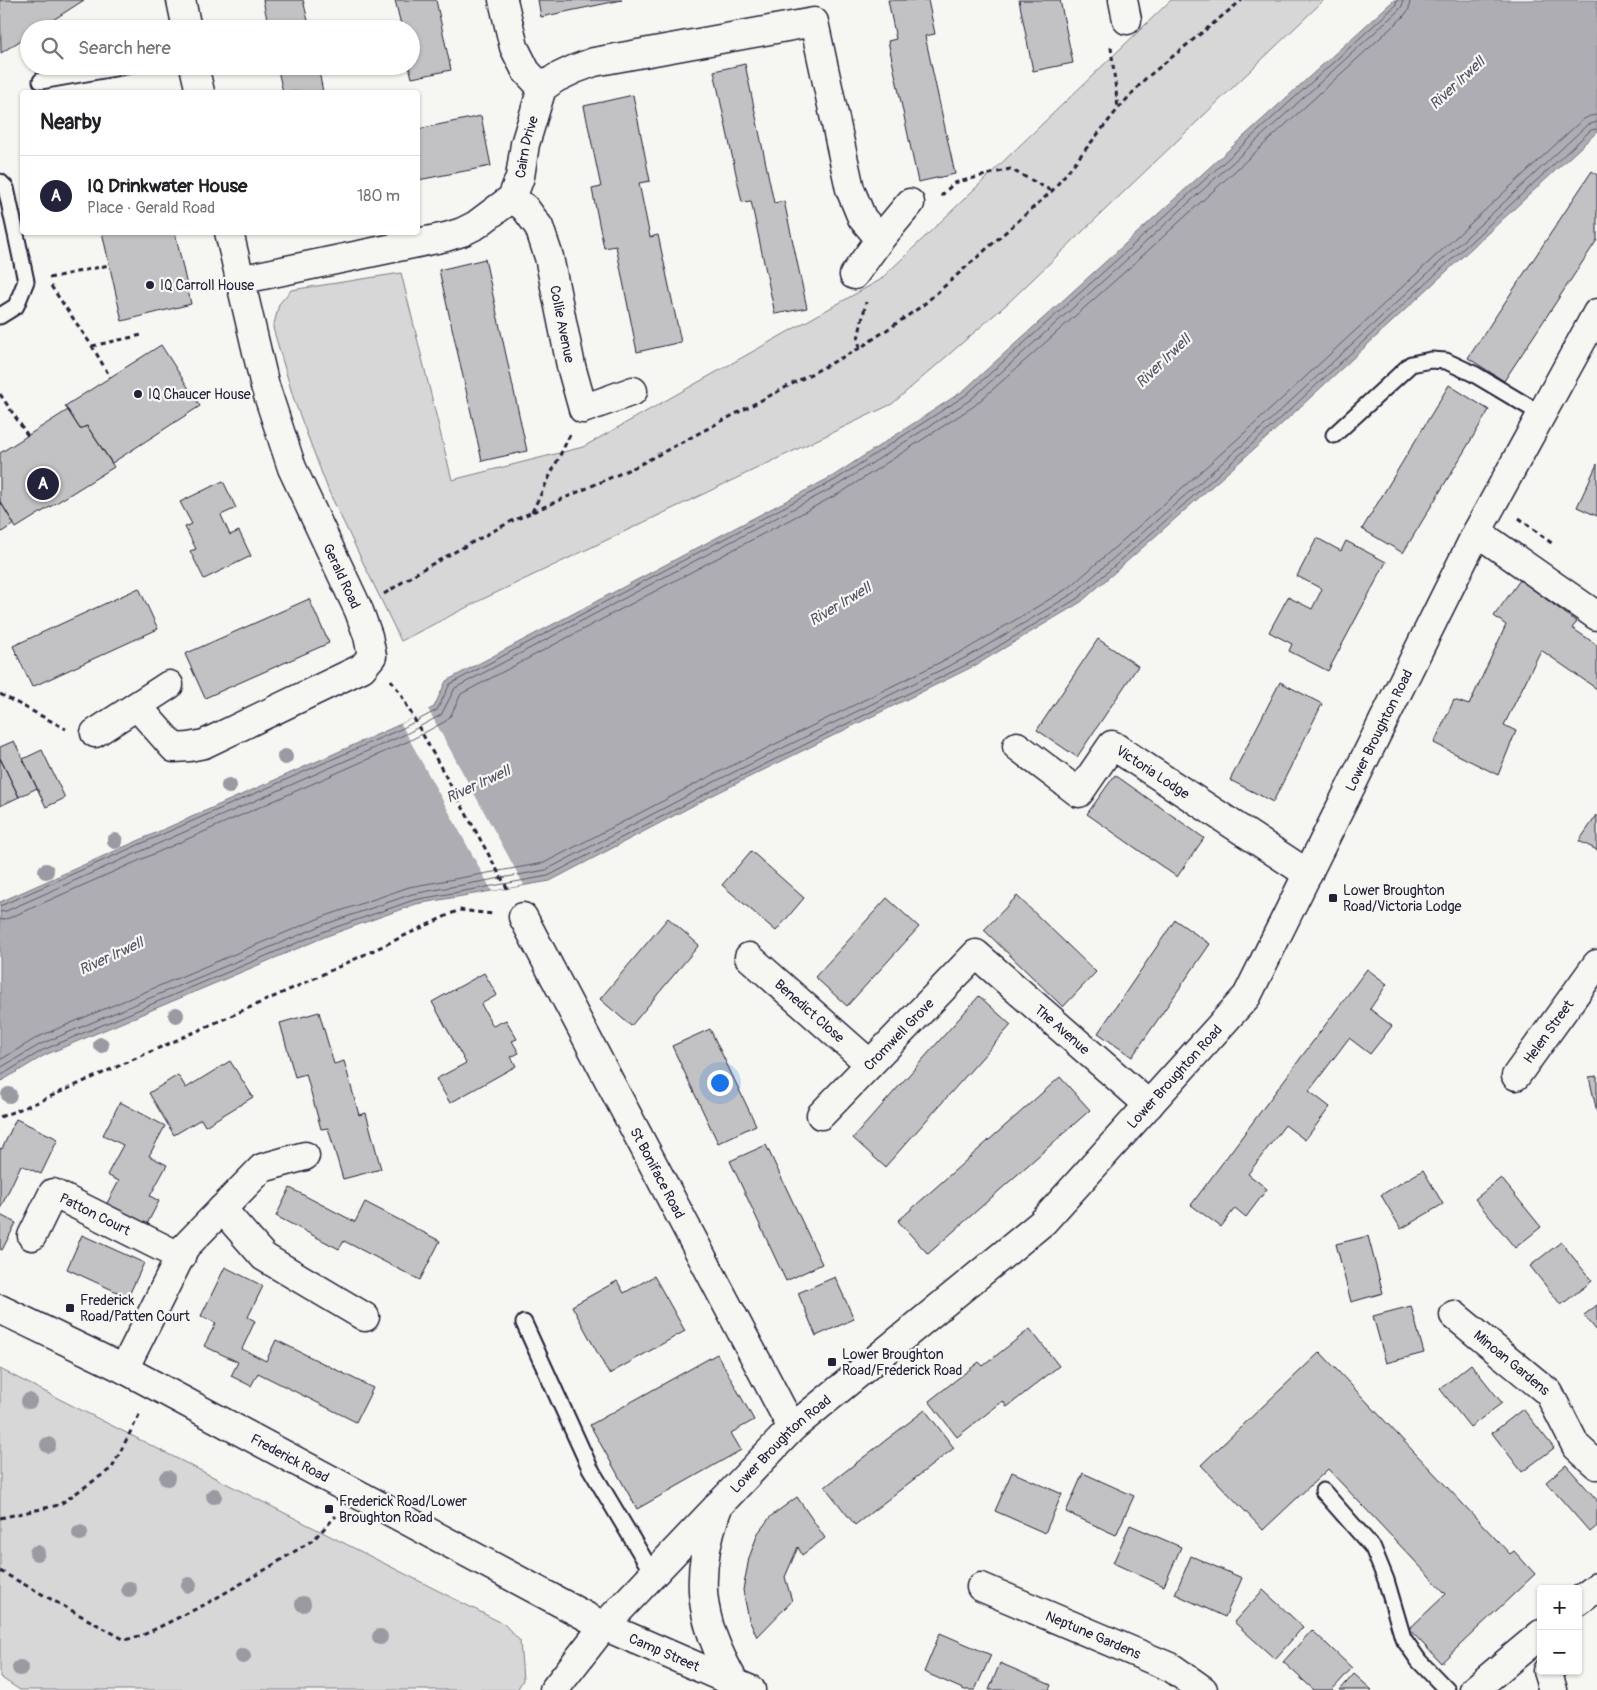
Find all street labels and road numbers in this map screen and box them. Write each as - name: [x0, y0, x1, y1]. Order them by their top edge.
- street label: Cairn Drive: [512, 114, 542, 179]
- street label: Collie Avenue: [546, 284, 578, 364]
- street label: Gerald Road: [319, 541, 364, 612]
- street label: Lower Broughton Road: [1342, 667, 1417, 794]
- street label: Victoria Lodge: [1113, 742, 1193, 803]
- street label: Benedict Close: [771, 976, 848, 1046]
- street label: Cromwell Grove: [860, 995, 938, 1074]
- street label: Helen Street: [1520, 996, 1577, 1067]
- street label: The Avenue: [1031, 1001, 1093, 1058]
- street label: Lower Broughton Road: [1124, 1021, 1226, 1132]
- street label: St Boniface Road: [626, 1125, 688, 1221]
- street label: Patton Court: [57, 1190, 133, 1239]
- street label: Minoan Gardens: [1470, 1327, 1554, 1400]
- street label: Lower Broughton Road: [727, 1392, 835, 1497]
- street label: Frederick Road: [248, 1430, 332, 1486]
- street label: Neptune Gardens: [1043, 1607, 1144, 1663]
- street label: Camp Street: [626, 1630, 702, 1676]

